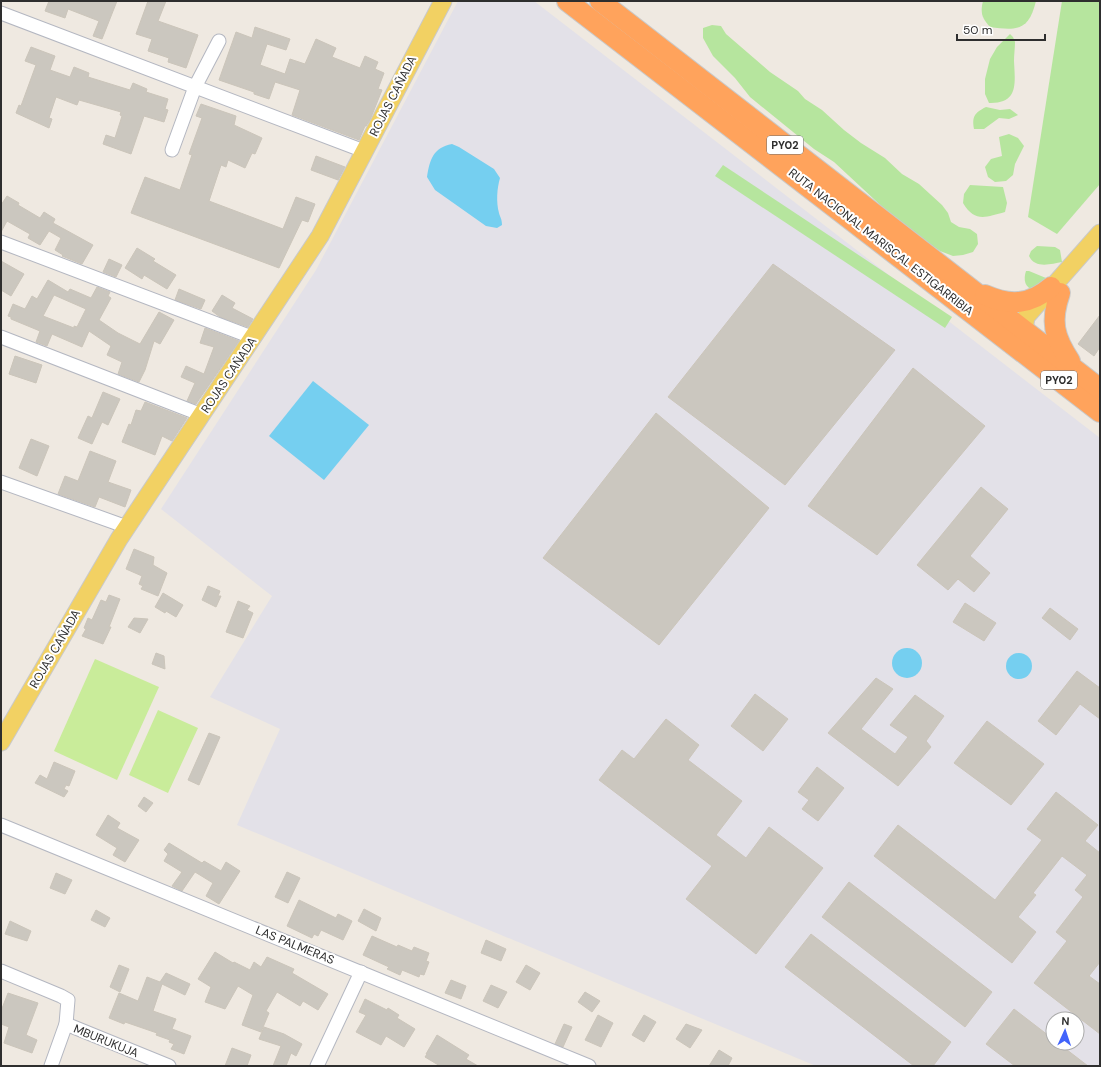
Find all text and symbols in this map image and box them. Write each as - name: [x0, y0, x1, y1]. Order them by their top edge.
- scale bar: [957, 16, 1045, 42]
- text: 50 m: [963, 22, 992, 38]
- street label: ROJAS CAÑADA: [366, 53, 420, 139]
- road number: PY02: [767, 136, 803, 154]
- street label: RUTA NACIONAL MARISCAL ESTIGARRIBIA: [785, 165, 977, 319]
- street label: ROJAS CAÑADA: [198, 334, 260, 416]
- road number: PY02: [1041, 371, 1077, 389]
- street label: ROJAS CAÑADA: [26, 607, 84, 691]
- street label: LAS PALMERAS: [253, 922, 337, 968]
- north arrow: [1045, 1011, 1085, 1051]
- text: N: [1061, 1014, 1070, 1028]
- street label: MBURUKUJA: [71, 1021, 141, 1061]

